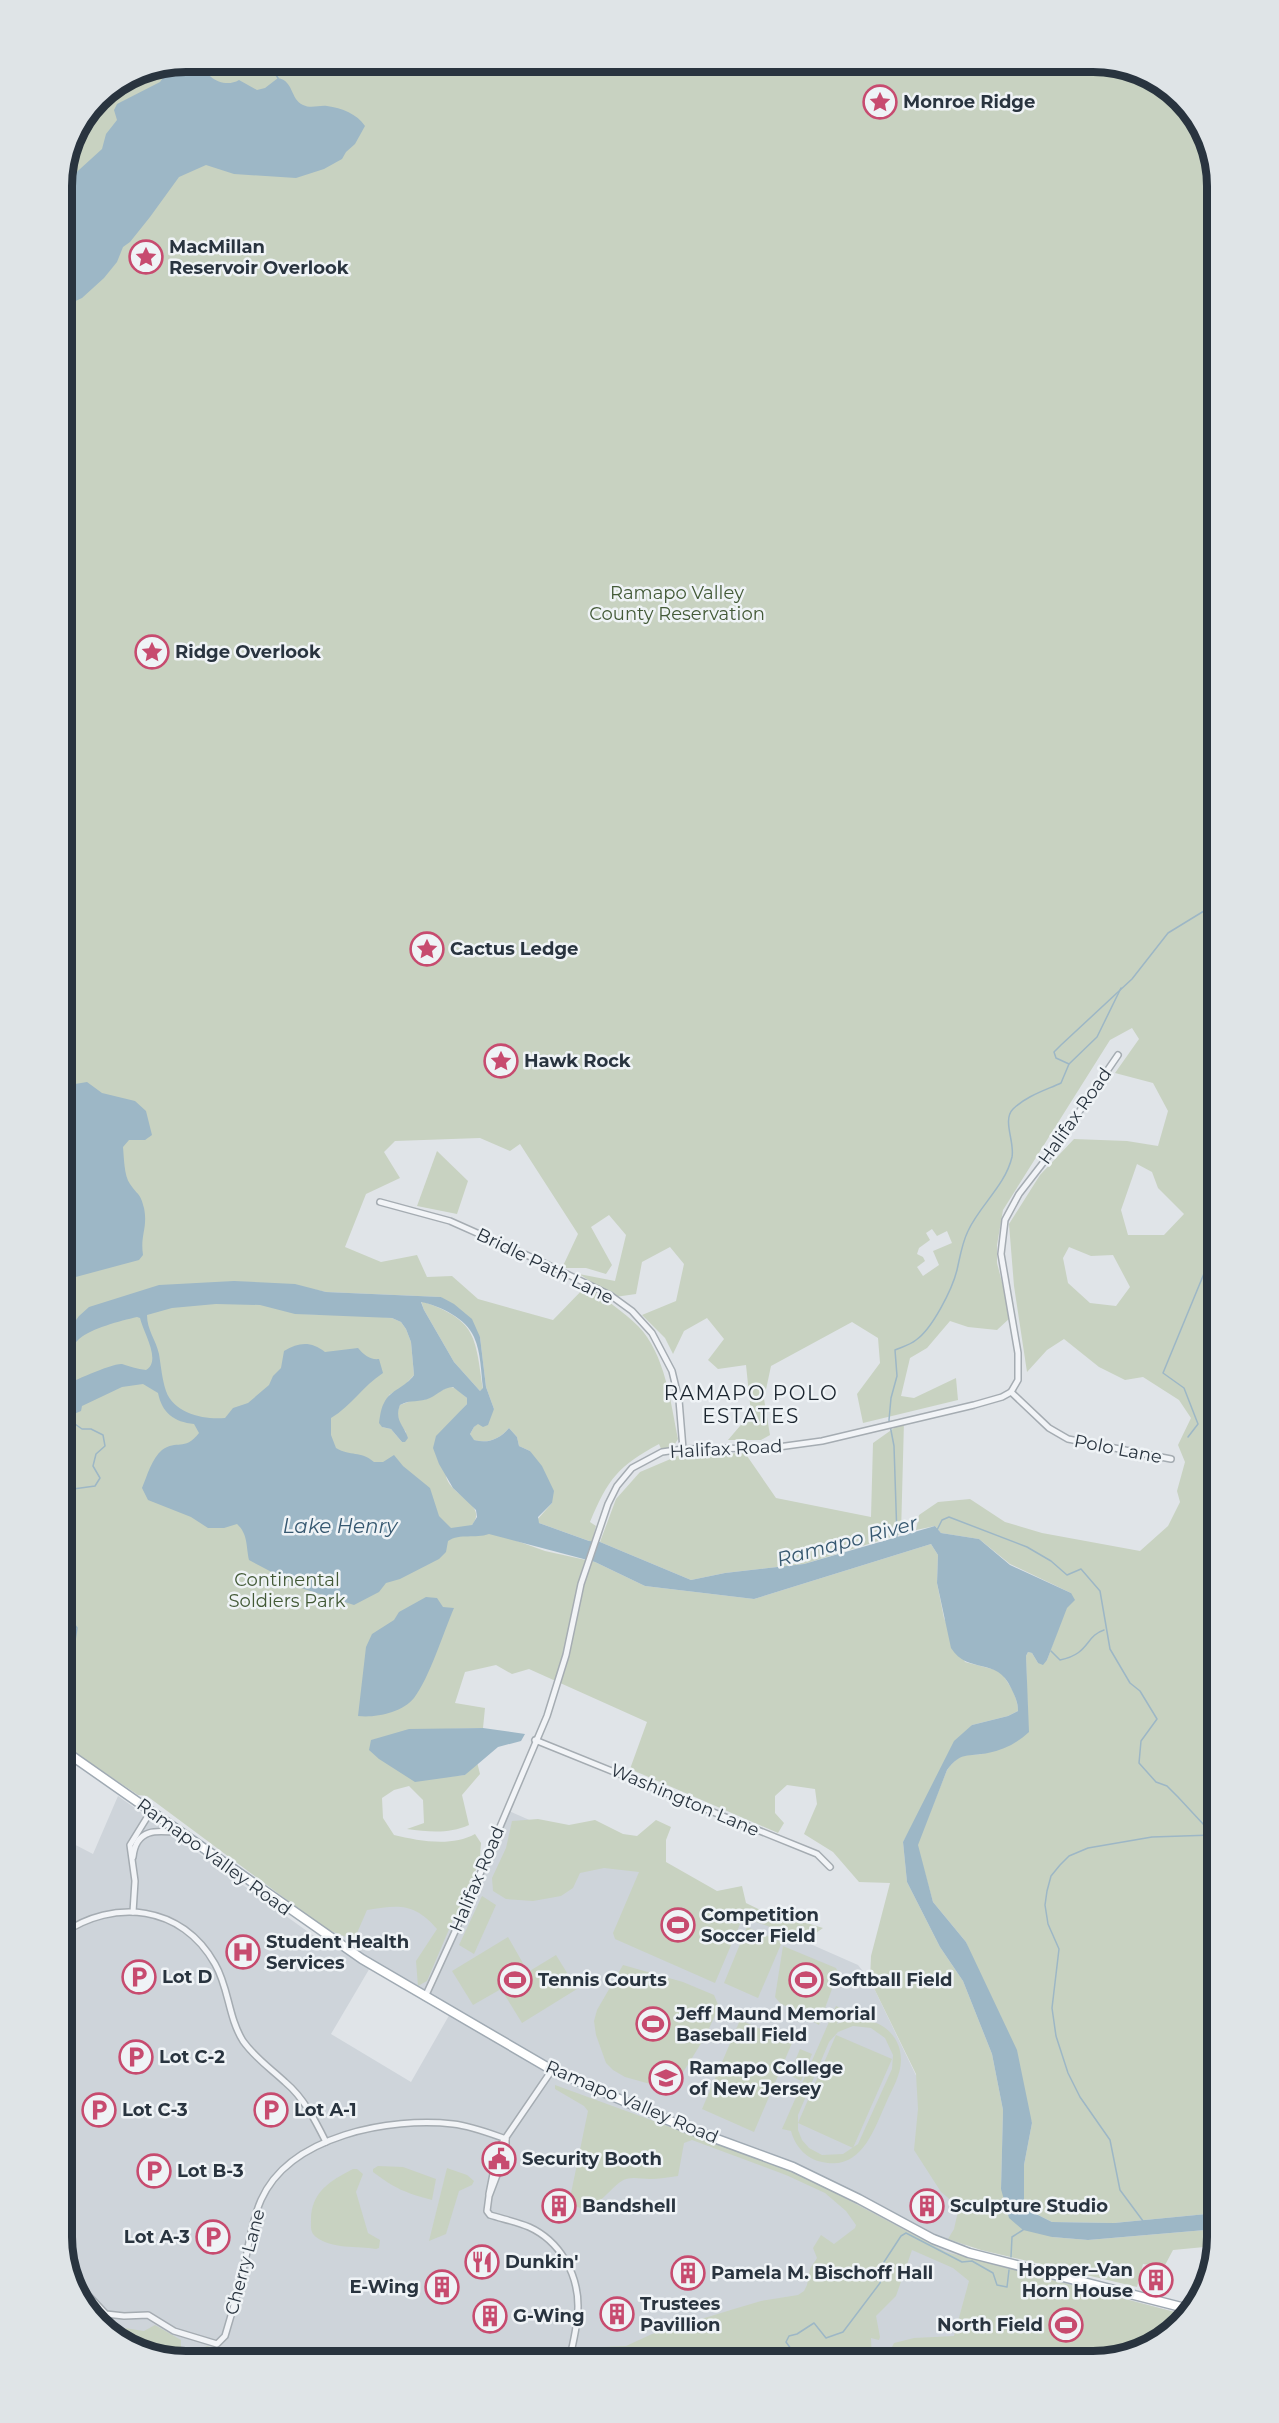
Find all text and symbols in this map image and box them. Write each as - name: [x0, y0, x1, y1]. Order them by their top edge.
- place icon: Monroe Ridge: [862, 84, 898, 120]
- place label: Monroe Ridge: [903, 91, 1035, 113]
- place label: MacMillan Reservoir Overlook: [169, 236, 349, 279]
- place icon: MacMillan Reservoir Overlook: [128, 239, 164, 275]
- park label: Ramapo Valley County Reservation: [589, 582, 765, 625]
- place icon: Ridge Overlook: [134, 634, 170, 670]
- place label: Ridge Overlook: [175, 641, 321, 663]
- place icon: Cactus Ledge: [409, 931, 445, 967]
- place label: Cactus Ledge: [450, 938, 578, 960]
- place icon: Hawk Rock: [483, 1043, 519, 1079]
- place label: Hawk Rock: [524, 1050, 631, 1072]
- street label: Halifax Road: [1034, 1063, 1116, 1169]
- street label: Bridle Path Lane: [473, 1223, 617, 1309]
- district label: RAMAPO POLO ESTATES: [664, 1381, 838, 1428]
- street label: Polo Lane: [1072, 1430, 1164, 1468]
- street label: Halifax Road: [669, 1435, 783, 1463]
- water label: Ramapo River: [774, 1510, 921, 1571]
- water label: Lake Henry: [283, 1514, 398, 1538]
- park label: Continental Soldiers Park: [229, 1569, 346, 1612]
- street label: Washington Lane: [607, 1759, 763, 1841]
- street label: Ramapo Valley Road: [132, 1794, 296, 1920]
- street label: Halifax Road: [445, 1823, 509, 1935]
- place label: Competition Soccer Field: [701, 1904, 819, 1947]
- sports icon: Competition Soccer Field: [660, 1907, 696, 1943]
- place label: Student Health Services: [266, 1931, 409, 1974]
- hospital icon: Student Health Services: [225, 1934, 261, 1970]
- parking icon: Lot D: [121, 1959, 157, 1995]
- sports icon: Tennis Courts: [497, 1962, 533, 1998]
- sports icon: Softball Field: [788, 1962, 824, 1998]
- place label: Lot D: [162, 1966, 213, 1988]
- place label: Tennis Courts: [538, 1969, 667, 1991]
- place label: Softball Field: [829, 1969, 953, 1991]
- place label: Jeff Maund Memorial Baseball Field: [675, 2003, 876, 2046]
- sports icon: Jeff Maund Memorial Baseball Field: [635, 2006, 671, 2042]
- parking icon: Lot C-2: [118, 2039, 154, 2075]
- place label: Lot C-2: [159, 2046, 225, 2068]
- street label: Ramapo Valley Road: [542, 2056, 722, 2148]
- place label: Ramapo College of New Jersey: [689, 2057, 843, 2100]
- school or university icon: Ramapo College of New Jersey: [648, 2060, 684, 2096]
- parking icon: Lot C-3: [81, 2092, 117, 2128]
- parking icon: Lot A-1: [253, 2092, 289, 2128]
- place label: Lot C-3: [122, 2099, 188, 2121]
- place label: Lot A-1: [294, 2099, 357, 2121]
- public building icon: Security Booth: [481, 2141, 517, 2177]
- place label: Security Booth: [522, 2148, 662, 2170]
- parking icon: Lot B-3: [136, 2153, 172, 2189]
- place label: Lot B-3: [177, 2160, 244, 2182]
- building icon: Bandshell: [541, 2188, 577, 2224]
- building icon: Sculpture Studio: [909, 2188, 945, 2224]
- place label: Bandshell: [582, 2195, 676, 2217]
- place label: Sculpture Studio: [950, 2195, 1108, 2217]
- street label: Cherry Lane: [220, 2207, 270, 2317]
- parking icon: Lot A-3: [195, 2219, 231, 2255]
- place label: Lot A-3: [124, 2226, 190, 2248]
- restaurant icon: Dunkin': [464, 2244, 500, 2280]
- place label: Dunkin': [505, 2251, 578, 2273]
- building icon: Pamela M. Bischoff Hall: [670, 2255, 706, 2291]
- place label: Hopper–Van Horn House: [1018, 2259, 1133, 2302]
- place label: Pamela M. Bischoff Hall: [711, 2262, 933, 2284]
- building icon: Hopper–Van Horn House: [1138, 2262, 1174, 2298]
- building icon: E-Wing: [424, 2269, 460, 2305]
- place label: E-Wing: [349, 2276, 419, 2298]
- place label: Trustees Pavillion: [640, 2293, 721, 2336]
- building icon: Trustees Pavillion: [599, 2296, 635, 2332]
- building icon: G-Wing: [472, 2298, 508, 2334]
- place label: G-Wing: [513, 2305, 585, 2327]
- sports icon: North Field: [1048, 2307, 1084, 2343]
- place label: North Field: [937, 2314, 1043, 2336]

